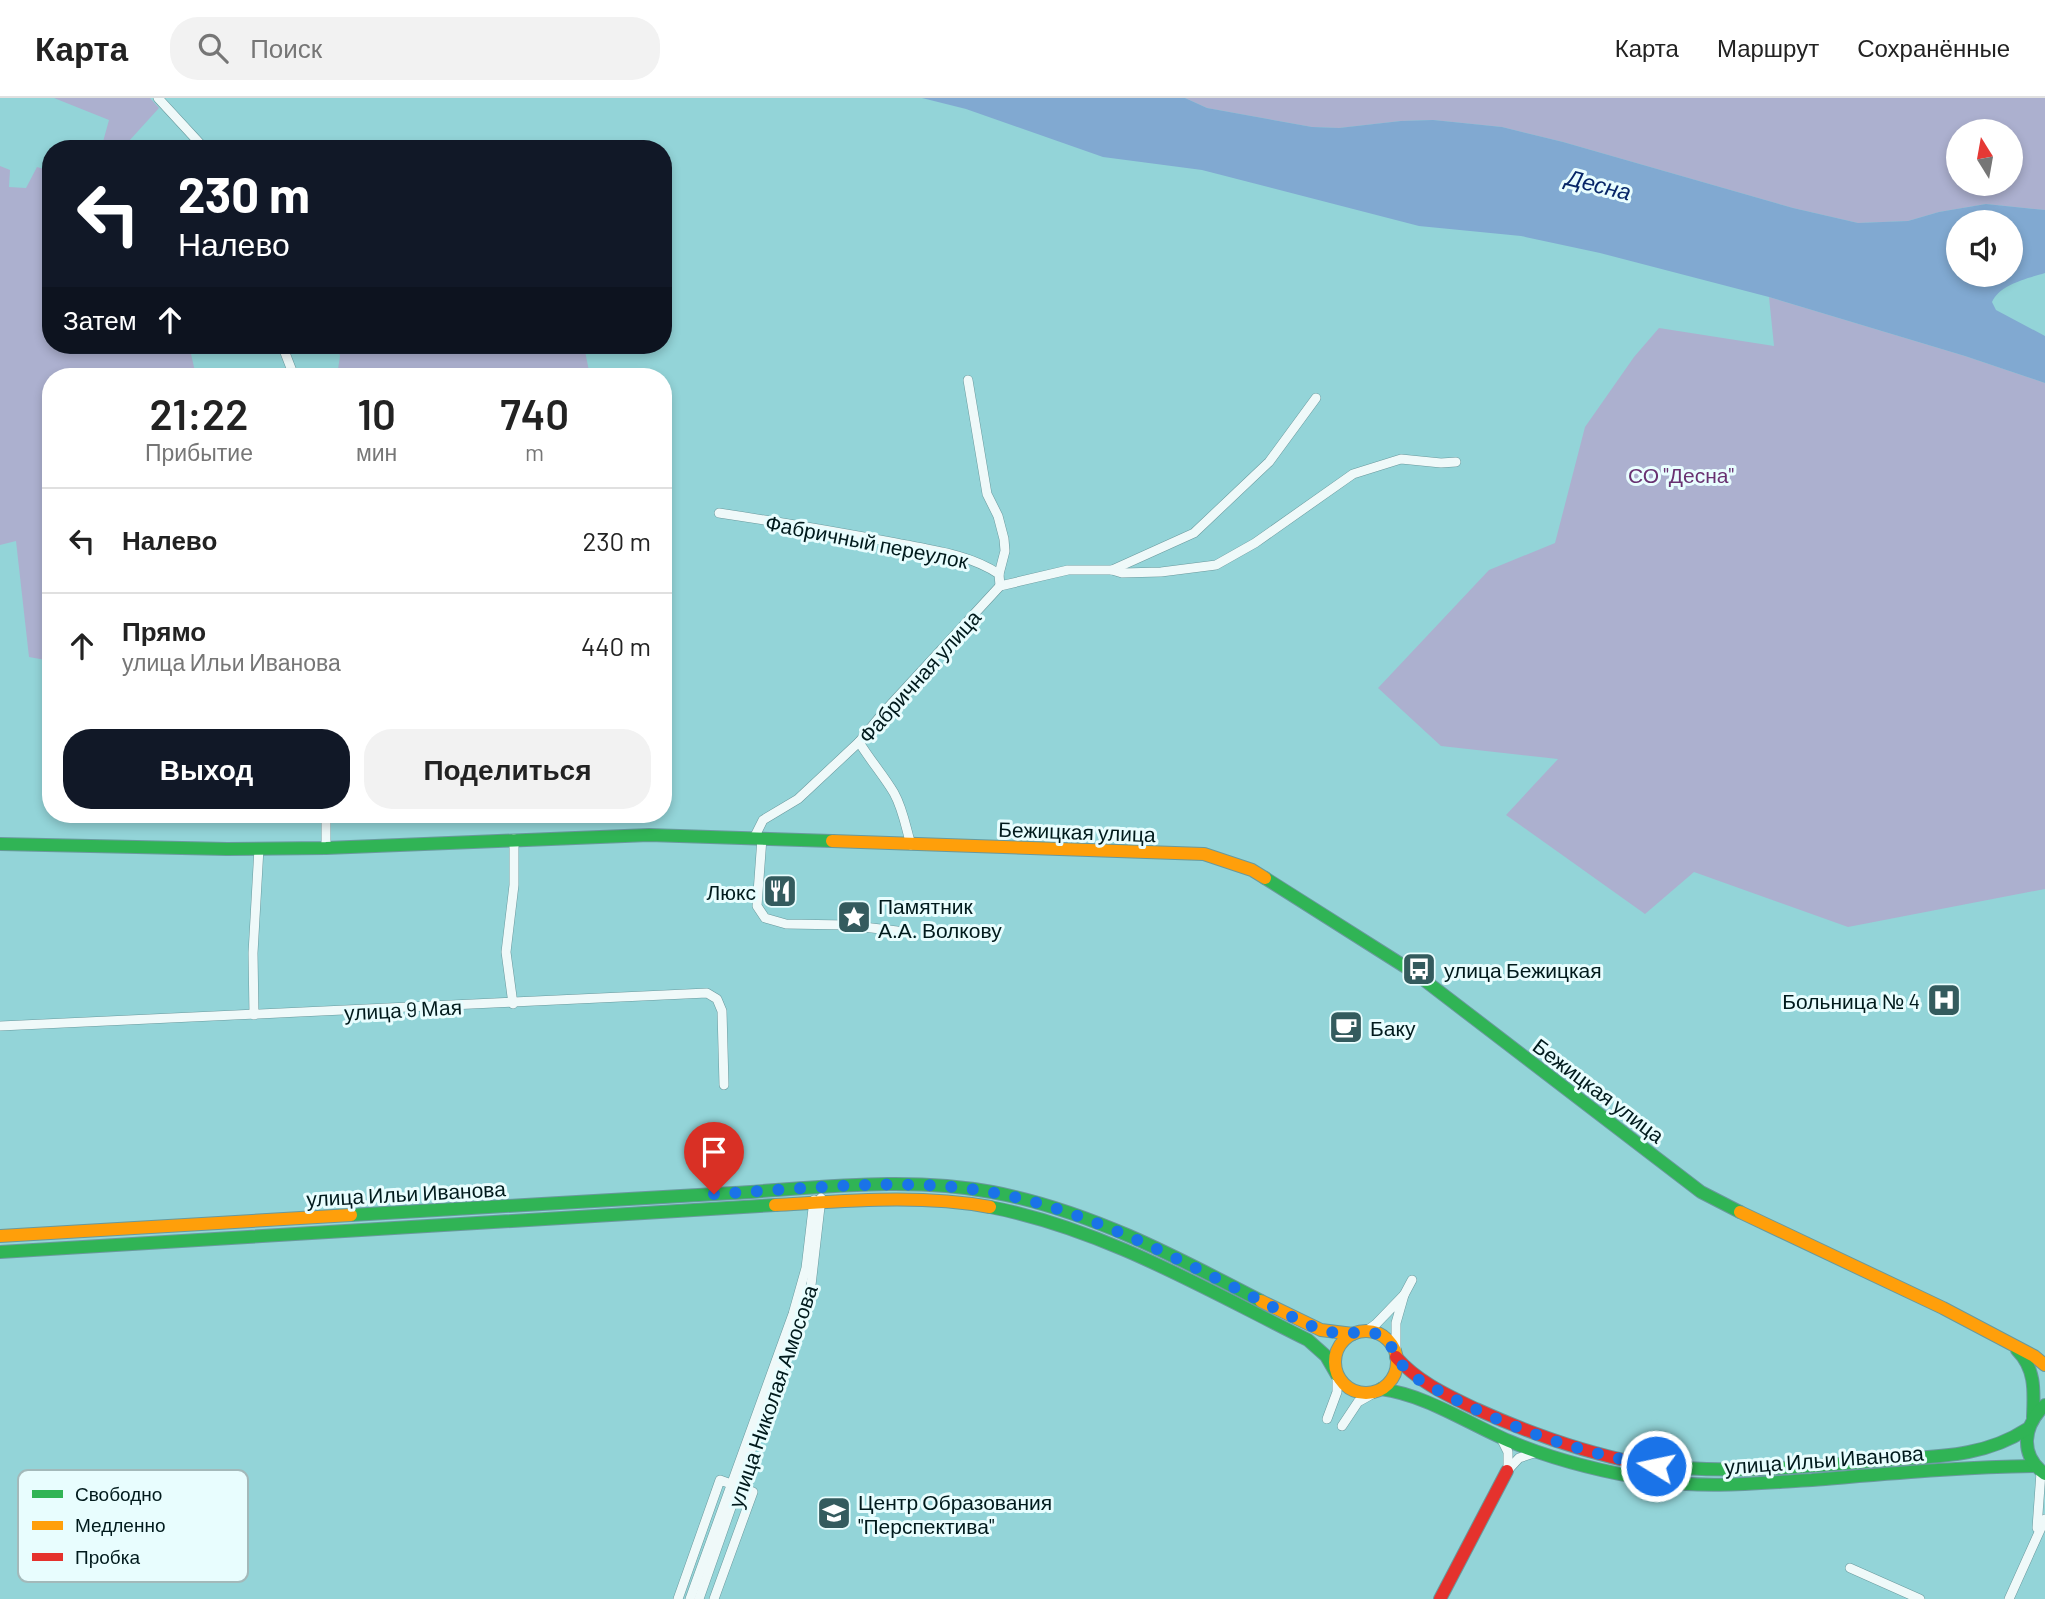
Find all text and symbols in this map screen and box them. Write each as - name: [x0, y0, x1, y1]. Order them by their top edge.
- search box: [170, 17, 660, 80]
- text: Карта: [35, 28, 128, 68]
- icon: search: [194, 29, 232, 67]
- text: Поиск: [250, 32, 322, 63]
- text: Карта: [1615, 33, 1679, 62]
- text: Маршрут: [1717, 33, 1819, 62]
- text: Сохранённые: [1857, 33, 2010, 62]
- north arrow: [1946, 119, 2023, 196]
- map controls: [1946, 119, 2023, 287]
- water label: Десна: [1561, 162, 1634, 206]
- text: 230 m: [178, 164, 310, 223]
- icon: left: [63, 168, 154, 259]
- button: sound: [1946, 210, 2023, 287]
- text: Налево: [178, 224, 290, 262]
- icon: ahead: [151, 301, 189, 339]
- text: Затем: [63, 304, 137, 335]
- text: 21:22: [150, 388, 248, 438]
- text: 10: [357, 388, 396, 438]
- text: 740: [500, 388, 569, 438]
- text: Прибытие: [145, 438, 253, 466]
- text: мин: [356, 438, 397, 466]
- text: m: [525, 438, 544, 466]
- park label: СО "Десна": [1628, 462, 1734, 487]
- street label: Фабричный переулок: [763, 509, 971, 573]
- icon: left: [63, 522, 101, 560]
- text: Налево: [122, 524, 217, 555]
- text: 230 m: [582, 525, 651, 556]
- street label: Фабричная улица: [853, 604, 986, 748]
- text: Прямо: [122, 615, 206, 646]
- icon: ahead: [63, 627, 101, 665]
- text: 440 m: [581, 630, 651, 661]
- text: улица Ильи Иванова: [122, 648, 341, 676]
- button: Выход: [63, 729, 350, 809]
- button: Поделиться: [364, 729, 651, 809]
- street label: Бежицкая улица: [998, 816, 1157, 846]
- restaurant icon: Люкс: [761, 872, 799, 910]
- place label: Люкс: [707, 879, 756, 904]
- place label: Памятник А.А. Волкову: [878, 893, 1002, 942]
- place icon: Памятник А.А. Волкову: [835, 898, 873, 936]
- bus stop icon: улица Бежицкая: [1400, 950, 1438, 988]
- place label: улица Бежицкая: [1444, 957, 1602, 982]
- hospital icon: Больница № 4: [1925, 981, 1963, 1019]
- place label: Больница № 4: [1782, 988, 1920, 1013]
- street label: улица 9 Мая: [343, 993, 463, 1025]
- cafe icon: Баку: [1327, 1008, 1365, 1046]
- place label: Баку: [1370, 1015, 1416, 1040]
- street label: Бежицкая улица: [1529, 1033, 1670, 1148]
- pin: [684, 1122, 744, 1194]
- icon: arrive: [695, 1133, 733, 1171]
- street label: улица Ильи Иванова: [306, 1175, 507, 1211]
- street label: улица Николая Амосова: [722, 1281, 822, 1511]
- position arrow: [1619, 1429, 1693, 1503]
- street label: улица Ильи Иванова: [1724, 1440, 1925, 1478]
- legend: [18, 1470, 248, 1582]
- text: Свободно: [75, 1482, 162, 1505]
- place label: Центр Образования "Перспектива": [858, 1489, 1052, 1538]
- school or university icon: Центр Образования "Перспектива": [815, 1494, 853, 1532]
- text: Медленно: [75, 1513, 165, 1536]
- text: Пробка: [75, 1545, 140, 1568]

